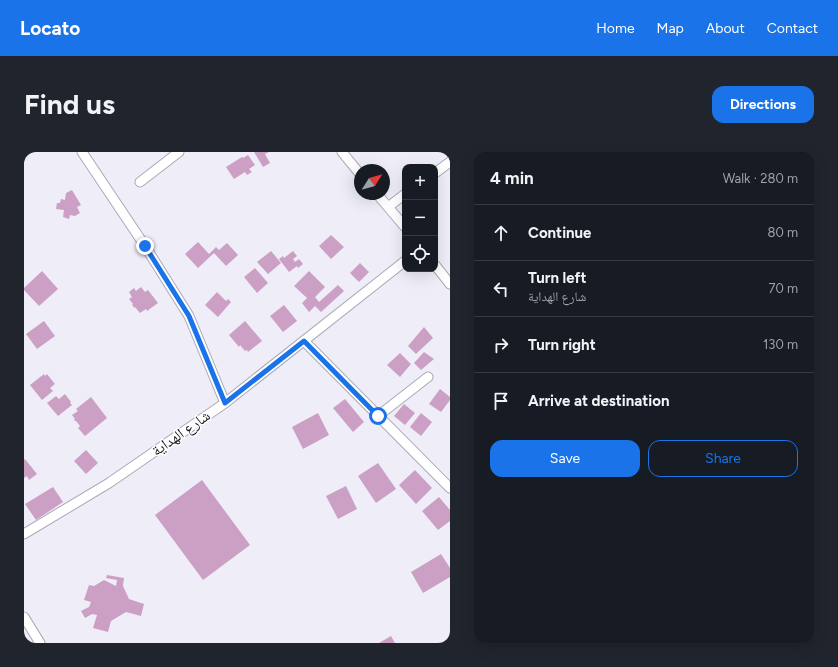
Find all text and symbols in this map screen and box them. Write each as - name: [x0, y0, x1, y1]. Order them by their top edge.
- text: Locato: [20, 17, 80, 40]
- text: Home: [596, 20, 635, 37]
- text: Map: [657, 20, 684, 37]
- text: About: [706, 20, 745, 37]
- text: Contact: [767, 20, 818, 37]
- button: Directions: [712, 86, 814, 123]
- text: Find us: [24, 87, 115, 121]
- north arrow: [354, 164, 390, 200]
- map controls: [402, 164, 438, 272]
- button: +: [402, 164, 438, 200]
- text: 4 min: [490, 168, 534, 188]
- text: Walk · 280 m: [723, 171, 798, 186]
- button: −: [402, 200, 438, 236]
- icon: ahead: [490, 222, 512, 244]
- text: Continue: [528, 224, 591, 242]
- text: 80 m: [767, 225, 798, 240]
- button: locate: [402, 236, 438, 272]
- route end: [136, 237, 154, 255]
- text: Turn left: [528, 269, 586, 287]
- icon: left: [490, 278, 512, 300]
- text: 70 m: [768, 281, 798, 296]
- text: شارع الهداية: [528, 289, 586, 304]
- icon: right: [490, 334, 512, 356]
- text: Turn right: [528, 336, 596, 354]
- text: 130 m: [763, 337, 798, 352]
- icon: arrive: [490, 390, 512, 412]
- text: Arrive at destination: [528, 392, 669, 410]
- street label: شارع الهداية: [148, 406, 214, 460]
- route start: [369, 407, 387, 425]
- button: Save: [490, 440, 640, 477]
- button: Share: [648, 440, 798, 477]

